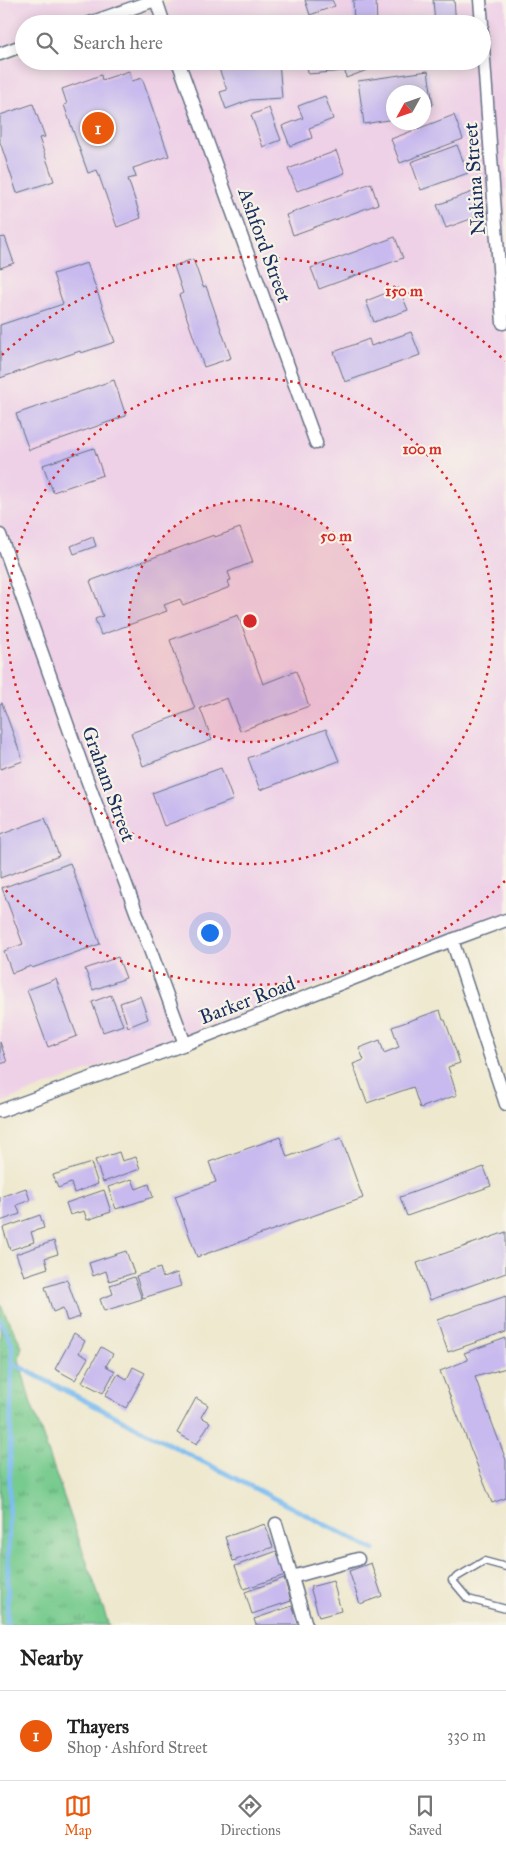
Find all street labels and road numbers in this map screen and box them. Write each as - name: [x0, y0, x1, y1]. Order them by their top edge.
- street label: Nakina Street: [458, 122, 490, 236]
- street label: Ashford Street: [233, 184, 297, 306]
- street label: Graham Street: [77, 723, 141, 845]
- street label: Barker Road: [196, 971, 298, 1029]

